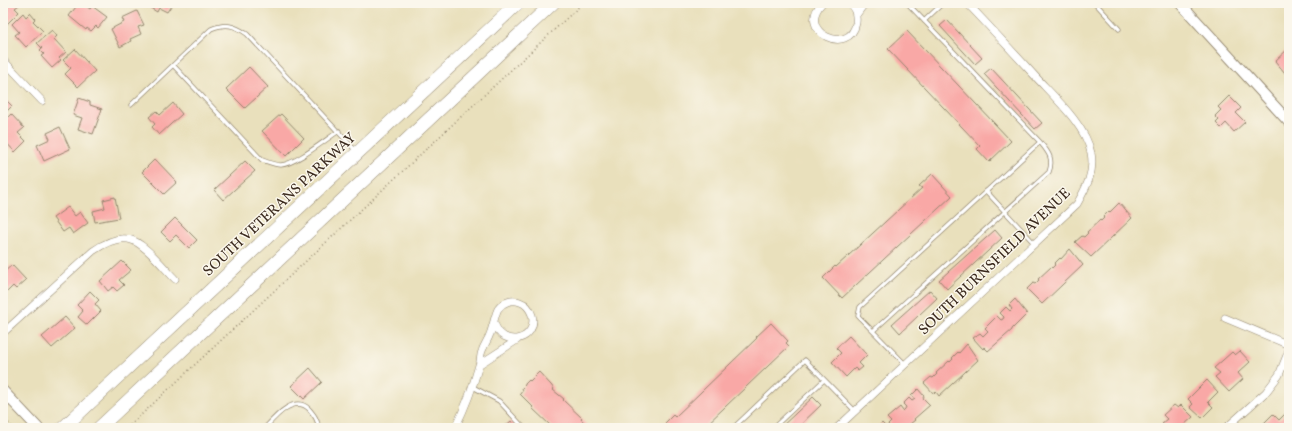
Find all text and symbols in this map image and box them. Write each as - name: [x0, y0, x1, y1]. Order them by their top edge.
- street label: SOUTH VETERANS PARKWAY: [199, 128, 362, 282]
- street label: SOUTH BURNSFIELD AVENUE: [914, 184, 1076, 341]

